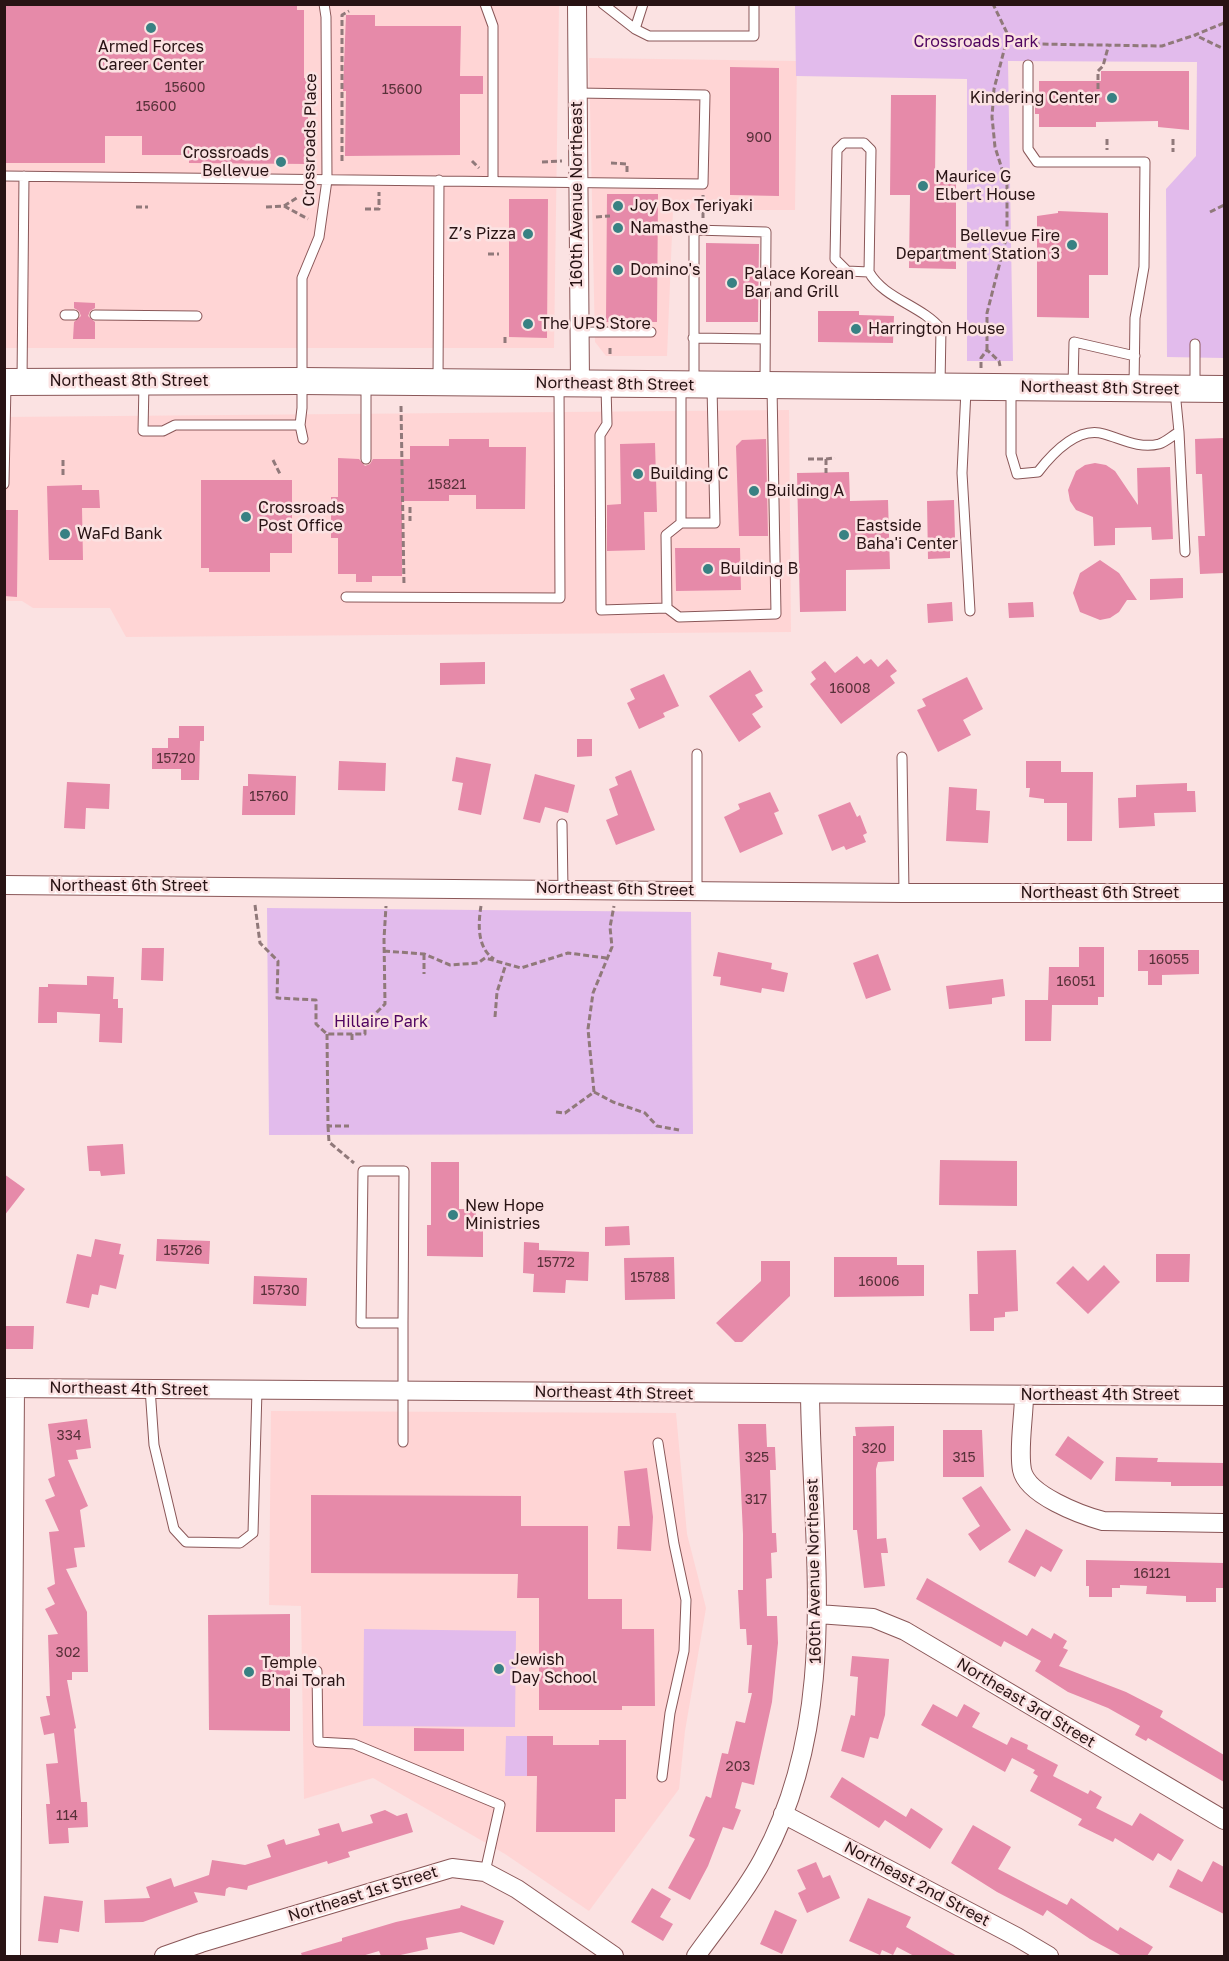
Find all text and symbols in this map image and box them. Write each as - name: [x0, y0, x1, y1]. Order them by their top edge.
- marker: Armed Forces Career Center: [144, 21, 158, 35]
- park label: Crossroads Park: [913, 32, 1039, 52]
- place label: Armed Forces Career Center: [98, 37, 204, 75]
- street label: Crossroads Place: [299, 73, 321, 207]
- house number: 15600: [165, 80, 205, 96]
- house number: 15600: [382, 82, 422, 98]
- place label: Kindering Center: [970, 88, 1100, 108]
- marker: Kindering Center: [1105, 91, 1119, 105]
- house number: 15600: [136, 99, 176, 115]
- street label: 160th Avenue Northeast: [567, 101, 587, 287]
- house number: 900: [746, 130, 772, 146]
- place label: Crossroads Bellevue: [182, 143, 269, 181]
- marker: Crossroads Bellevue: [274, 155, 288, 169]
- place label: Maurice G Elbert House: [935, 167, 1035, 205]
- marker: Maurice G Elbert House: [916, 179, 930, 193]
- place label: Joy Box Teriyaki: [630, 196, 753, 216]
- marker: Joy Box Teriyaki: [611, 199, 625, 213]
- place label: Namasthe: [630, 218, 708, 238]
- marker: Namasthe: [611, 221, 625, 235]
- place label: Z’s Pizza: [449, 224, 516, 244]
- place label: Bellevue Fire Department Station 3: [895, 226, 1060, 264]
- marker: Z’s Pizza: [521, 227, 535, 241]
- marker: Bellevue Fire Department Station 3: [1065, 238, 1079, 252]
- place label: Domino's: [630, 260, 701, 280]
- marker: Domino's: [611, 263, 625, 277]
- place label: Palace Korean Bar and Grill: [744, 264, 854, 302]
- marker: Palace Korean Bar and Grill: [725, 276, 739, 290]
- place label: The UPS Store: [540, 314, 651, 334]
- marker: The UPS Store: [521, 317, 535, 331]
- place label: Harrington House: [868, 319, 1005, 339]
- marker: Harrington House: [849, 322, 863, 336]
- street label: Northeast 8th Street: [49, 371, 209, 391]
- street label: Northeast 8th Street: [535, 373, 695, 395]
- street label: Northeast 8th Street: [1020, 377, 1180, 399]
- place label: Building C: [650, 464, 728, 484]
- marker: Building C: [631, 467, 645, 481]
- house number: 15821: [428, 477, 466, 493]
- place label: Building A: [766, 481, 844, 501]
- marker: Building A: [747, 484, 761, 498]
- place label: Crossroads Post Office: [258, 498, 345, 536]
- marker: Crossroads Post Office: [239, 510, 253, 524]
- place label: Eastside Baha'i Center: [856, 516, 958, 554]
- place label: WaFd Bank: [77, 524, 163, 544]
- marker: WaFd Bank: [58, 527, 72, 541]
- marker: Eastside Baha'i Center: [837, 528, 851, 542]
- place label: Building B: [720, 559, 798, 579]
- marker: Building B: [701, 562, 715, 576]
- house number: 16008: [829, 681, 871, 697]
- house number: 15720: [156, 751, 196, 767]
- house number: 15760: [249, 789, 289, 805]
- street label: Northeast 6th Street: [49, 876, 209, 896]
- street label: Northeast 6th Street: [535, 878, 695, 900]
- street label: Northeast 6th Street: [1020, 883, 1180, 903]
- house number: 16055: [1149, 952, 1189, 968]
- house number: 16051: [1057, 974, 1095, 990]
- park label: Hillaire Park: [334, 1012, 428, 1032]
- place label: New Hope Ministries: [465, 1196, 544, 1234]
- marker: New Hope Ministries: [446, 1208, 460, 1222]
- house number: 15726: [164, 1243, 202, 1259]
- house number: 15772: [537, 1255, 575, 1271]
- house number: 15788: [630, 1270, 670, 1286]
- house number: 16006: [858, 1274, 900, 1290]
- house number: 15730: [260, 1283, 300, 1299]
- street label: Northeast 4th Street: [49, 1378, 209, 1400]
- street label: Northeast 4th Street: [534, 1382, 694, 1404]
- street label: Northeast 4th Street: [1020, 1385, 1180, 1405]
- house number: 334: [57, 1428, 81, 1444]
- house number: 320: [862, 1441, 886, 1457]
- house number: 325: [745, 1450, 769, 1466]
- house number: 315: [952, 1450, 976, 1466]
- street label: 160th Avenue Northeast: [803, 1478, 825, 1664]
- house number: 317: [745, 1492, 767, 1508]
- house number: 16121: [1134, 1566, 1170, 1582]
- house number: 302: [56, 1645, 80, 1661]
- place label: Jewish Day School: [511, 1650, 597, 1688]
- place label: Temple B'nai Torah: [261, 1653, 345, 1691]
- street label: Northeast 3rd Street: [953, 1654, 1099, 1752]
- marker: Jewish Day School: [492, 1662, 506, 1676]
- marker: Temple B'nai Torah: [242, 1665, 256, 1679]
- house number: 203: [726, 1759, 750, 1775]
- house number: 114: [56, 1808, 78, 1824]
- street label: Northeast 2nd Street: [841, 1837, 993, 1931]
- street label: Northeast 1st Street: [286, 1862, 440, 1926]

